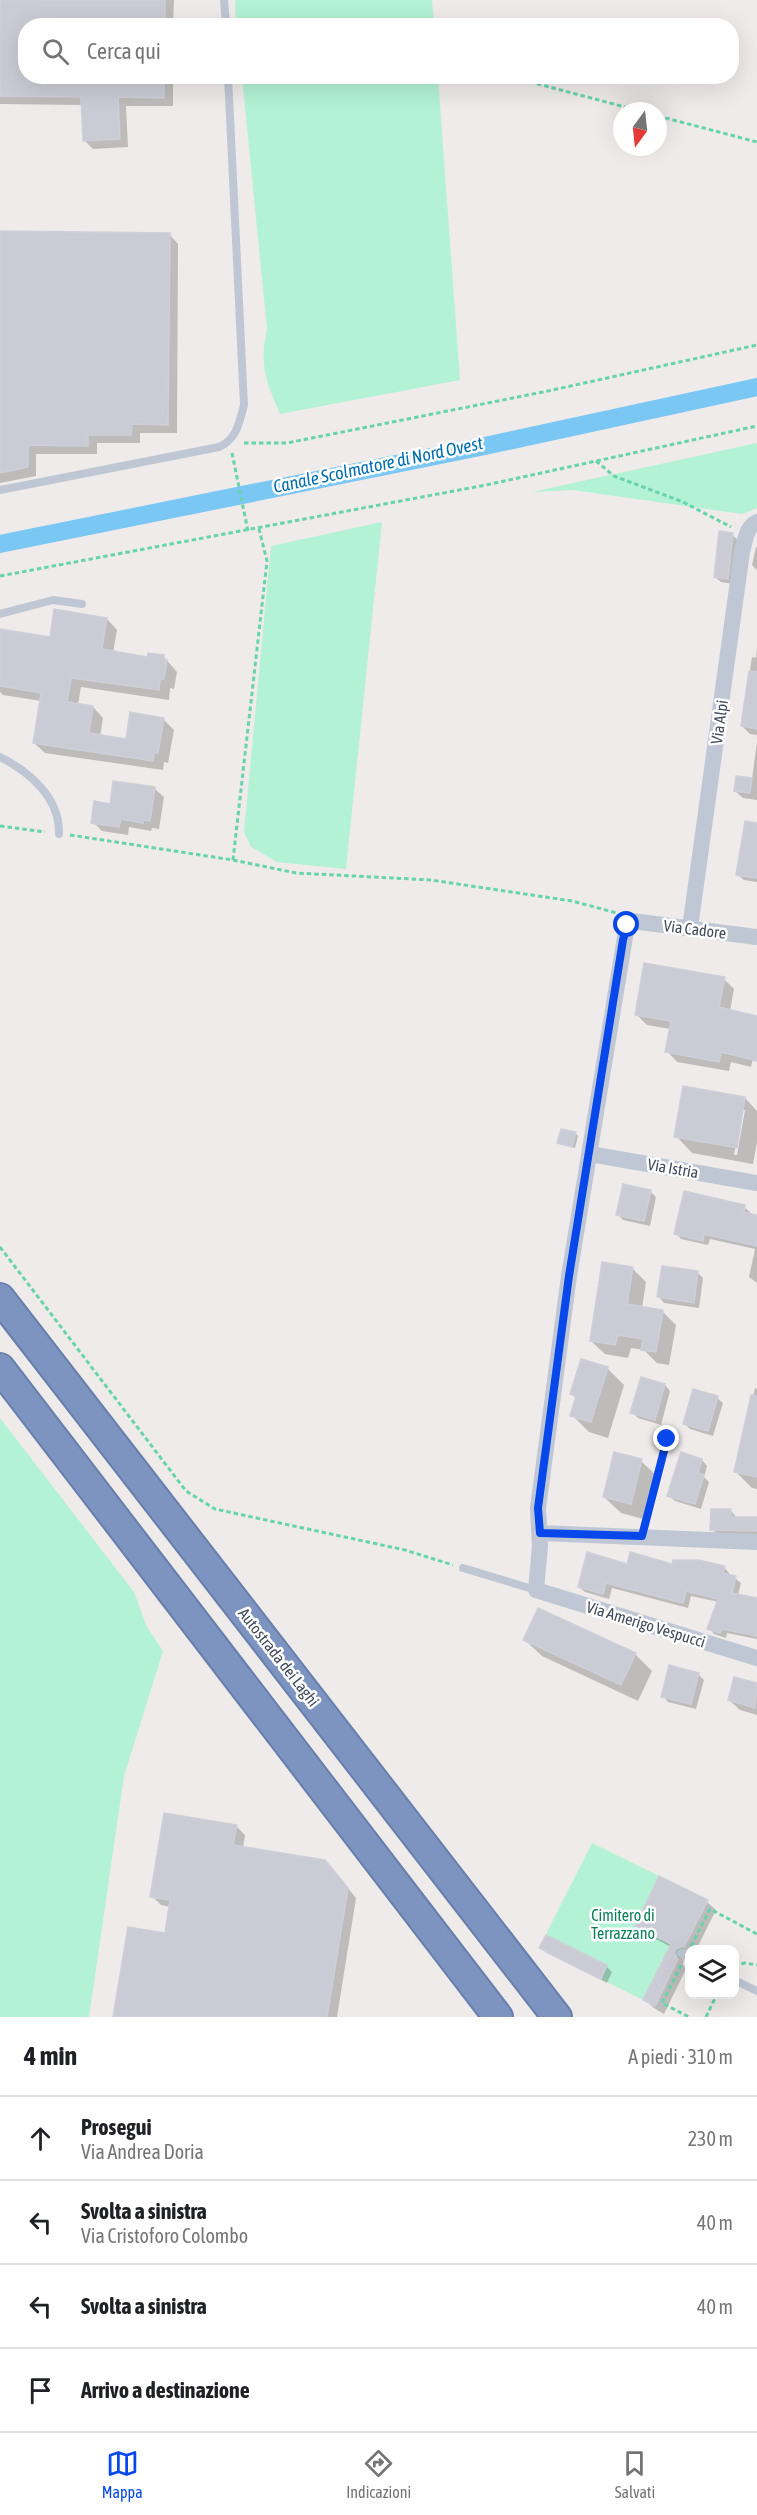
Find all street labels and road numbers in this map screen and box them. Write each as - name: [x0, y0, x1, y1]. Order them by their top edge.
- street label: Via Alpi: [707, 699, 732, 745]
- street label: Via Cadore: [663, 916, 727, 942]
- street label: Via Istria: [646, 1155, 700, 1181]
- street label: Via Amerigo Vespucci: [584, 1597, 708, 1652]
- street label: Autostrada dei Laghi: [234, 1604, 323, 1710]

